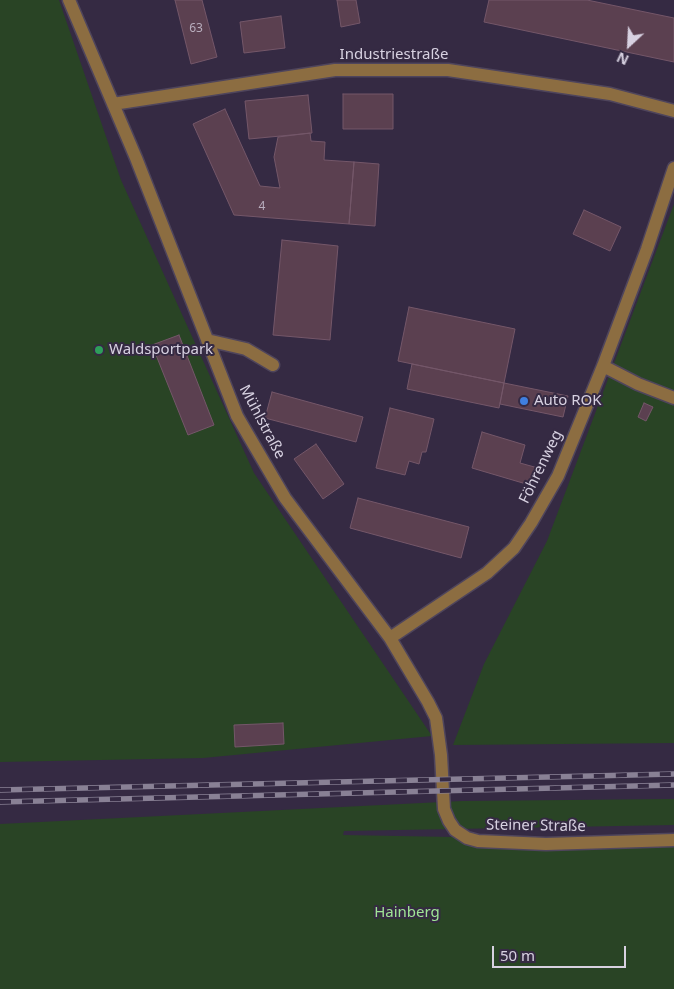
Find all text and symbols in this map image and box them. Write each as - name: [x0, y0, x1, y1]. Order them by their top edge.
- north arrow: [604, 20, 654, 70]
- house number: 63: [189, 22, 203, 36]
- street label: Industriestraße: [340, 46, 448, 64]
- text: N: [613, 48, 632, 70]
- house number: 4: [259, 200, 265, 214]
- place label: Waldsportpark: [109, 341, 213, 359]
- marker: Waldsportpark: [93, 344, 105, 356]
- street label: Mühlstraße: [235, 382, 289, 462]
- place label: Auto ROK: [534, 392, 602, 410]
- marker: Auto ROK: [518, 395, 530, 407]
- street label: Föhrenweg: [516, 427, 566, 507]
- street label: Steiner Straße: [486, 816, 586, 836]
- park label: Hainberg: [374, 904, 440, 922]
- scale bar: [494, 936, 628, 968]
- text: 50 m: [500, 945, 535, 965]

